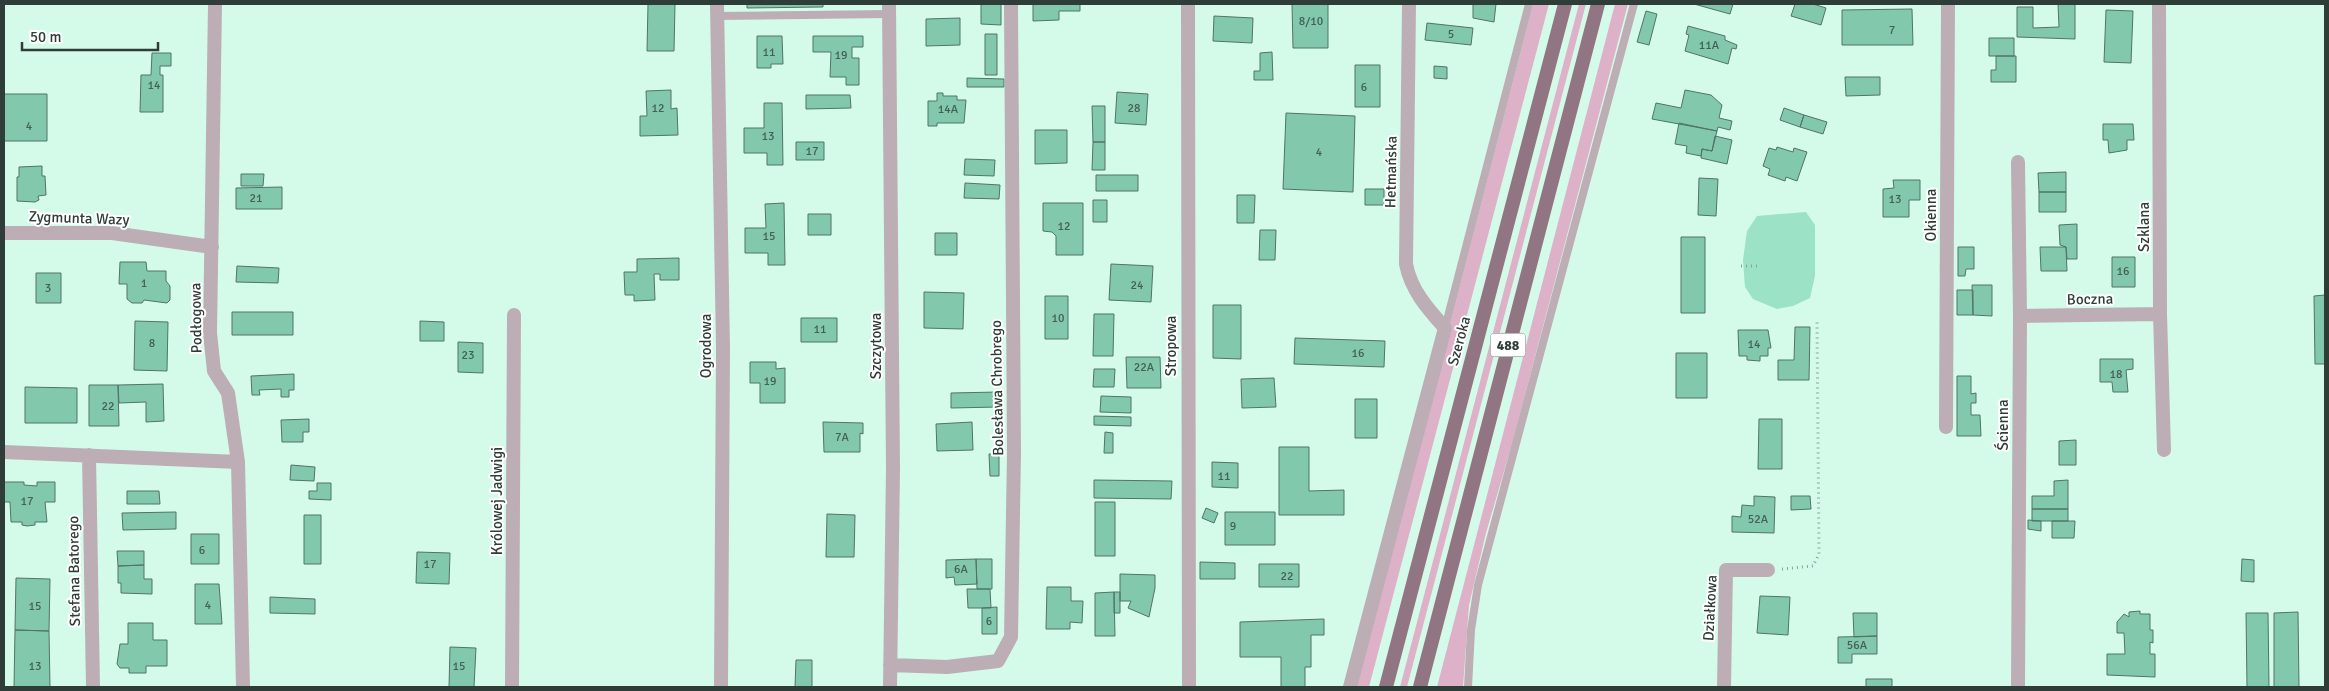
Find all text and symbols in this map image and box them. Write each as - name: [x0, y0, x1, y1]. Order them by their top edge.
- house number: 8/10: [1299, 14, 1323, 29]
- scale bar: [22, 20, 159, 52]
- house number: 7: [1889, 23, 1895, 38]
- house number: 5: [1448, 27, 1454, 42]
- text: 50 m: [30, 28, 61, 46]
- house number: 11A: [1699, 38, 1720, 53]
- house number: 11: [763, 45, 775, 60]
- house number: 19: [835, 48, 847, 63]
- house number: 14: [148, 78, 161, 93]
- house number: 6: [1361, 80, 1367, 95]
- house number: 12: [652, 101, 664, 116]
- house number: 28: [1128, 101, 1140, 116]
- house number: 14A: [938, 102, 959, 117]
- house number: 4: [26, 119, 33, 134]
- house number: 13: [762, 129, 774, 144]
- street label: Hetmańska: [1381, 136, 1401, 208]
- house number: 17: [806, 144, 818, 159]
- house number: 4: [1316, 145, 1323, 160]
- street label: Okienna: [1922, 189, 1940, 241]
- house number: 21: [250, 191, 262, 206]
- house number: 13: [1889, 192, 1901, 207]
- street label: Szklana: [2135, 202, 2153, 252]
- street label: Zygmunta Wazy: [28, 207, 130, 229]
- house number: 12: [1058, 219, 1070, 234]
- house number: 15: [763, 229, 775, 244]
- house number: 16: [2117, 264, 2129, 279]
- house number: 1: [141, 276, 147, 291]
- house number: 24: [1131, 278, 1144, 293]
- house number: 3: [45, 281, 51, 296]
- street label: Podłogowa: [186, 283, 206, 353]
- street label: Boczna: [2067, 290, 2113, 308]
- house number: 10: [1052, 311, 1064, 326]
- street label: Szczytowa: [867, 313, 885, 379]
- street label: Ogrodowa: [697, 314, 715, 378]
- street label: Szeroka: [1444, 314, 1474, 368]
- street label: Stropowa: [1162, 316, 1180, 376]
- street label: Bolesława Chrobrego: [987, 320, 1007, 456]
- house number: 11: [814, 322, 826, 337]
- road number: 488: [1490, 334, 1526, 356]
- house number: 8: [149, 336, 155, 351]
- house number: 14: [1748, 337, 1761, 352]
- house number: 16: [1352, 346, 1364, 361]
- house number: 23: [462, 348, 474, 363]
- house number: 22A: [1134, 360, 1155, 375]
- house number: 18: [2110, 367, 2122, 382]
- house number: 19: [764, 374, 776, 389]
- house number: 22: [102, 399, 114, 414]
- street label: Ścienna: [1993, 399, 2012, 451]
- house number: 7A: [835, 430, 850, 445]
- street label: Królowej Jadwigi: [488, 447, 506, 555]
- house number: 11: [1218, 469, 1230, 484]
- house number: 17: [21, 494, 33, 509]
- house number: 52A: [1748, 512, 1769, 527]
- street label: Stefana Batorego: [64, 515, 84, 626]
- house number: 9: [1230, 519, 1236, 534]
- house number: 6: [199, 543, 205, 558]
- house number: 17: [424, 557, 436, 572]
- house number: 6A: [954, 562, 969, 577]
- house number: 22: [1281, 569, 1293, 584]
- street label: Działkowa: [1699, 575, 1721, 641]
- house number: 4: [205, 598, 212, 613]
- house number: 15: [29, 599, 41, 614]
- house number: 6: [986, 614, 992, 629]
- house number: 56A: [1847, 638, 1868, 653]
- house number: 13: [29, 659, 41, 674]
- house number: 15: [453, 659, 465, 674]

